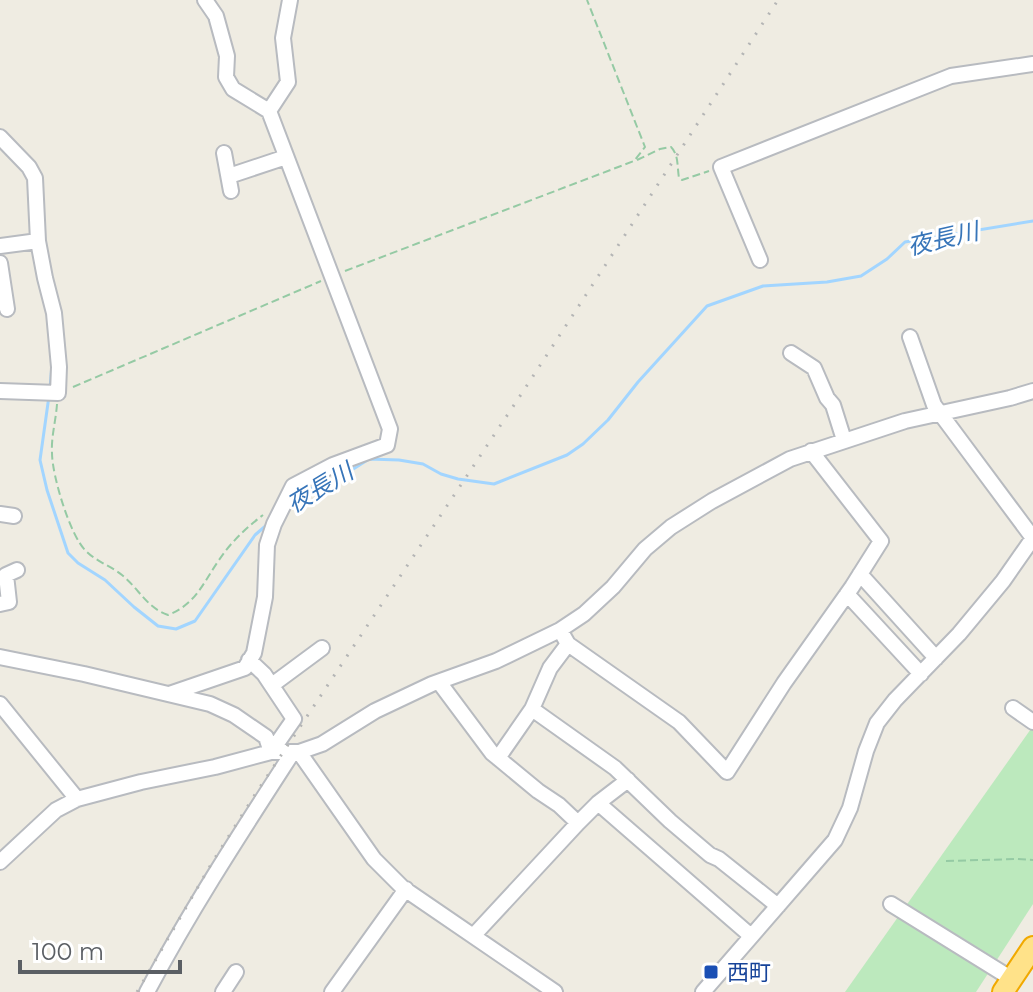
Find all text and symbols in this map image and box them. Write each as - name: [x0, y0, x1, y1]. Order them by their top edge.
- water label: 夜長川: [905, 216, 984, 261]
- water label: 夜長川: [281, 455, 361, 519]
- scale bar: [20, 924, 180, 974]
- text: 100 m: [32, 937, 104, 966]
- place label: 西町: [727, 959, 771, 986]
- marker: 西町: [702, 963, 720, 981]

